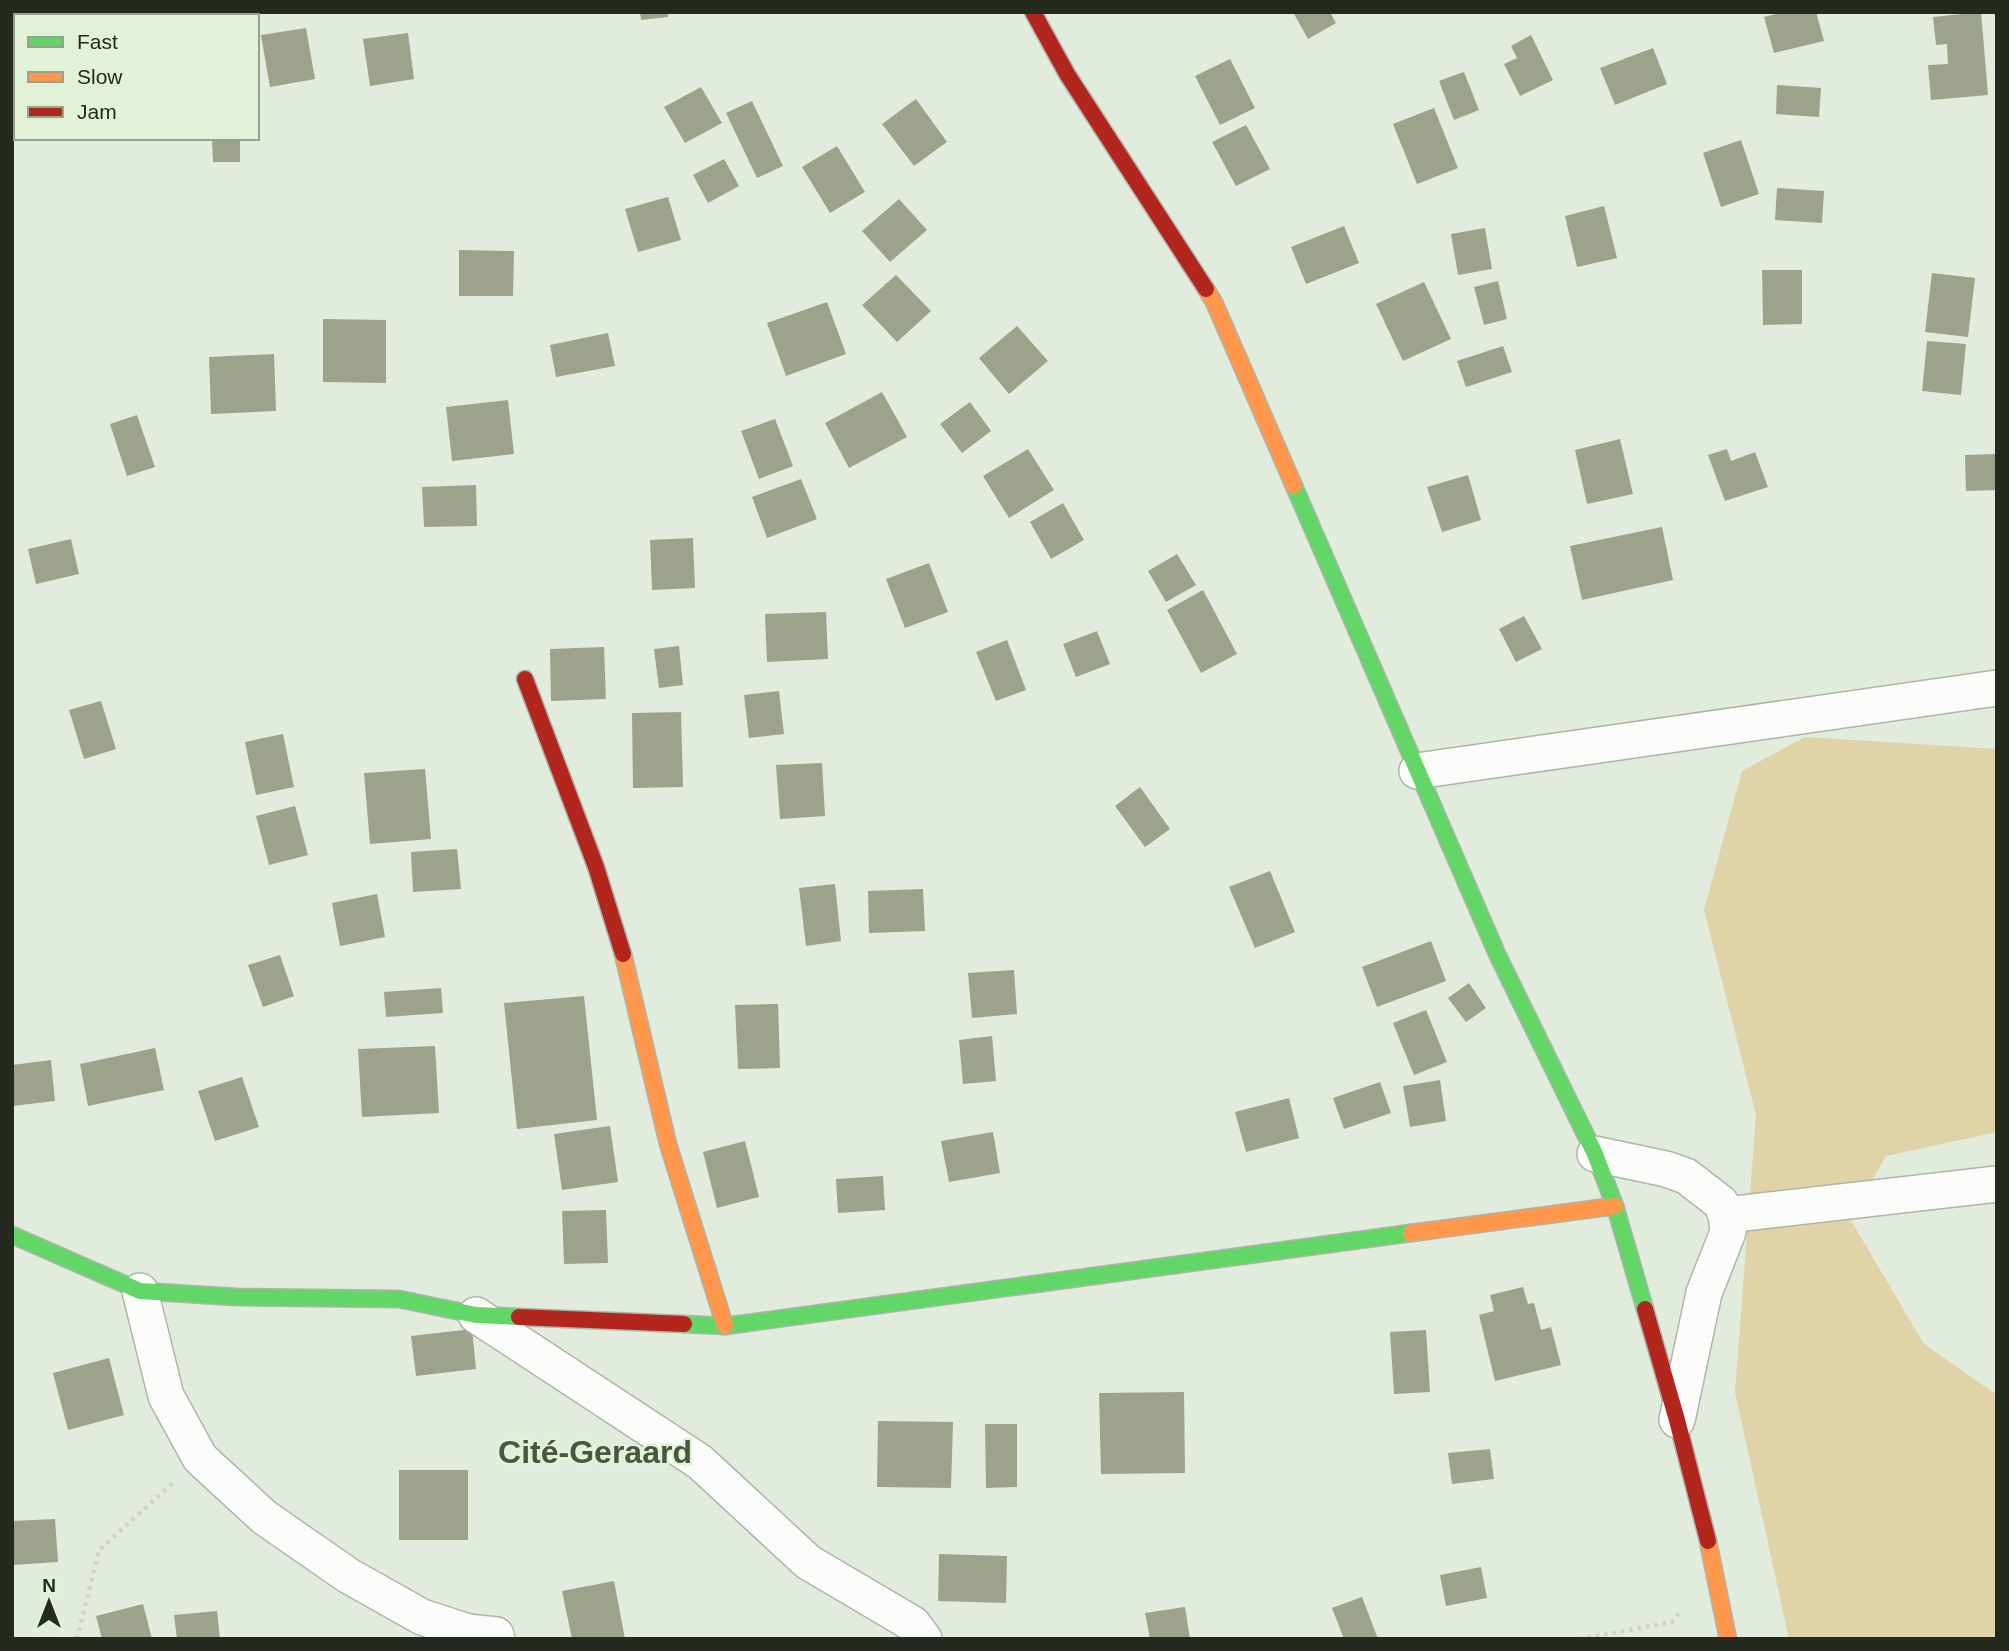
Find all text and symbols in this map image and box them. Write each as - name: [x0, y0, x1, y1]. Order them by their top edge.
- legend: [14, 14, 259, 140]
- text: Fast: [77, 30, 118, 53]
- text: Slow: [77, 65, 123, 88]
- text: Jam: [77, 100, 117, 123]
- district label: Cité-Geraard: [498, 1434, 692, 1470]
- north arrow: [14, 1567, 84, 1637]
- text: N: [42, 1575, 56, 1596]

